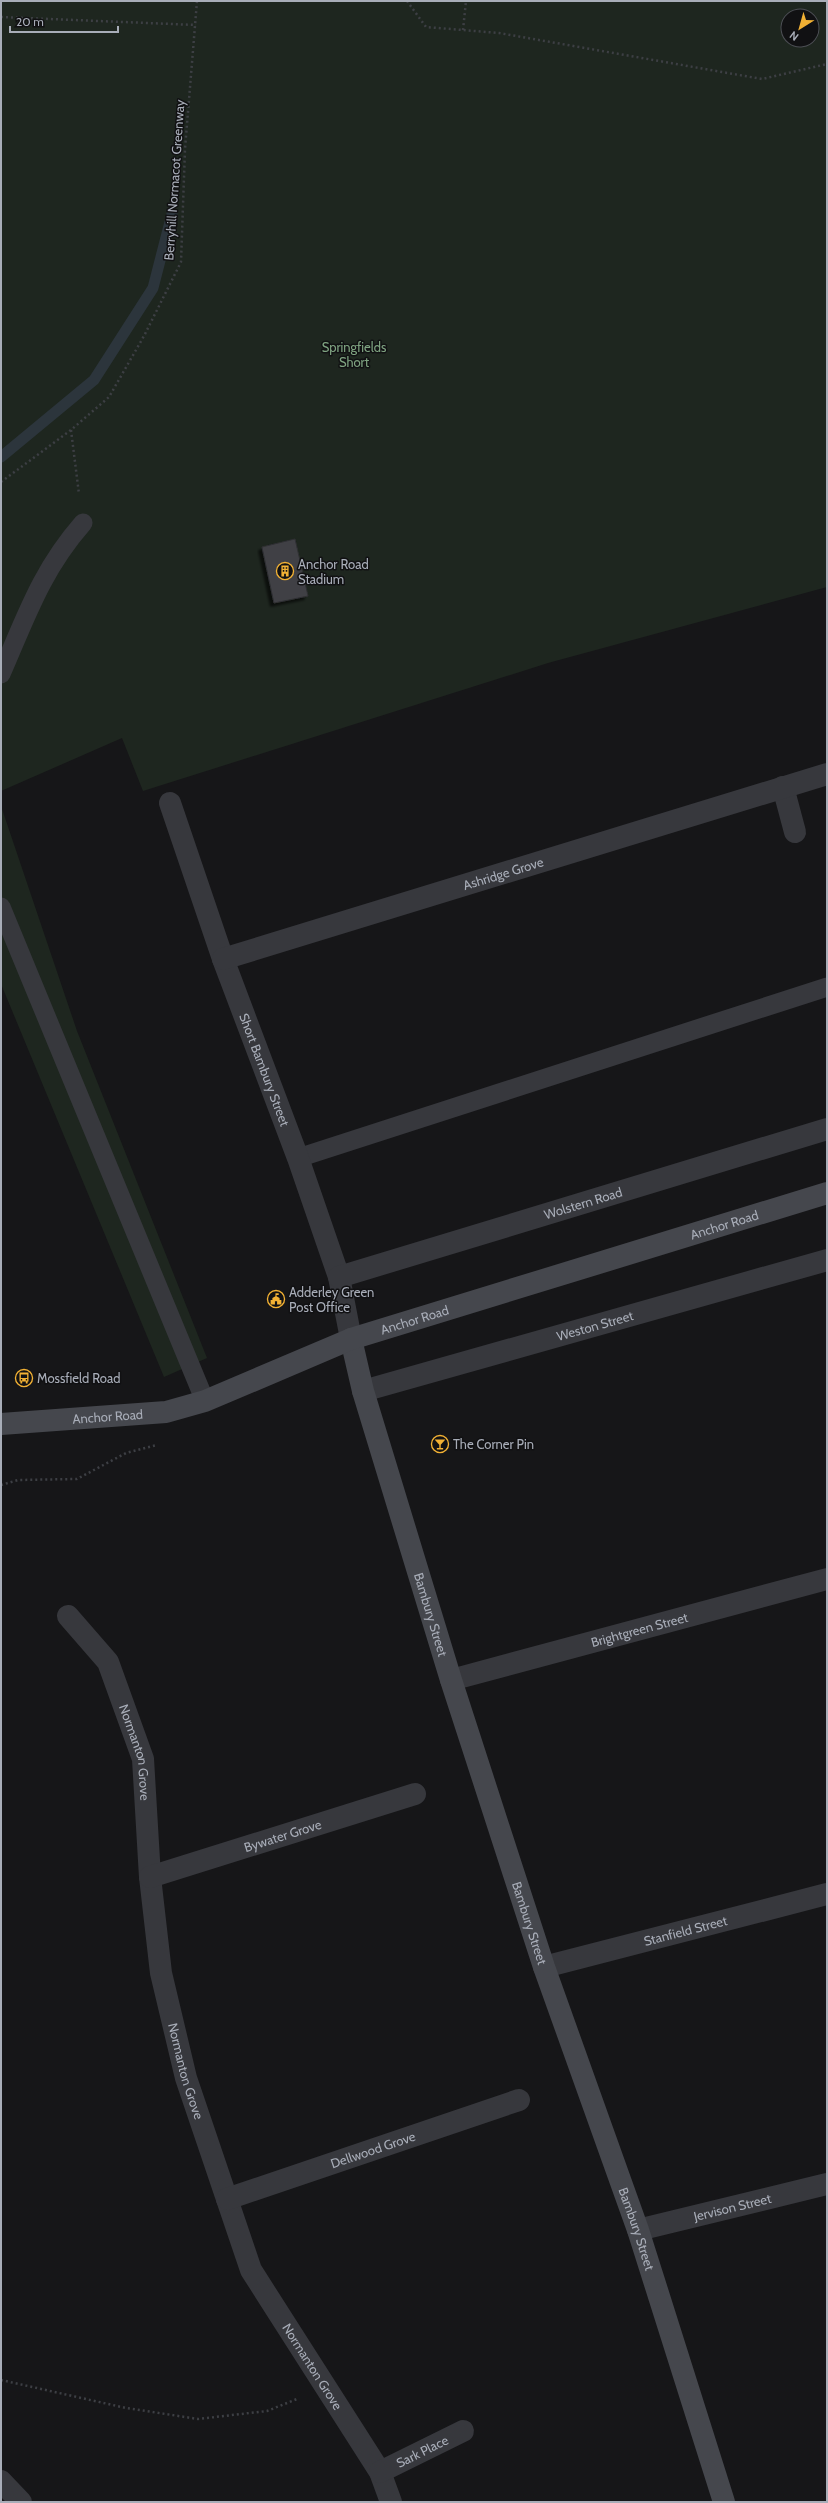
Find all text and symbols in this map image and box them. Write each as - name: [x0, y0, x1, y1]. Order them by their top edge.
- scale bar: [10, 8, 118, 34]
- north arrow: [780, 8, 820, 48]
- text: 20 m: [16, 14, 44, 29]
- text: N: [787, 28, 801, 44]
- street label: Berryhill Normacot Greenway: [160, 99, 188, 261]
- park label: Springfields Short: [322, 339, 387, 370]
- place label: Anchor Road Stadium: [298, 556, 369, 587]
- building icon: Anchor Road Stadium: [275, 561, 295, 581]
- street label: Ashridge Grove: [461, 853, 546, 893]
- street label: Short Bambury Street: [236, 1011, 294, 1129]
- street label: Wolstern Road: [542, 1184, 624, 1222]
- street label: Anchor Road: [688, 1207, 760, 1243]
- place label: Adderley Green Post Office: [289, 1284, 374, 1315]
- public building icon: Adderley Green Post Office: [266, 1289, 286, 1309]
- street label: Anchor Road: [378, 1302, 451, 1338]
- street label: Weston Street: [555, 1307, 636, 1344]
- bus stop icon: Mossfield Road: [14, 1368, 34, 1388]
- place label: Mossfield Road: [37, 1370, 120, 1386]
- street label: Anchor Road: [72, 1406, 144, 1427]
- bar icon: The Corner Pin: [430, 1434, 450, 1454]
- place label: The Corner Pin: [453, 1436, 534, 1452]
- street label: Bambury Street: [411, 1571, 451, 1659]
- street label: Brightgreen Street: [589, 1609, 690, 1650]
- street label: Normanton Grove: [116, 1702, 153, 1801]
- street label: Bywater Grove: [242, 1816, 324, 1855]
- street label: Bambury Street: [509, 1879, 551, 1967]
- street label: Stanfield Street: [642, 1912, 729, 1949]
- street label: Normanton Grove: [165, 2021, 207, 2121]
- street label: Dellwood Grove: [328, 2128, 418, 2171]
- street label: Bambury Street: [615, 2185, 658, 2273]
- street label: Jervison Street: [691, 2190, 773, 2224]
- street label: Normanton Grove: [279, 2320, 346, 2413]
- street label: Sark Place: [394, 2431, 451, 2471]

